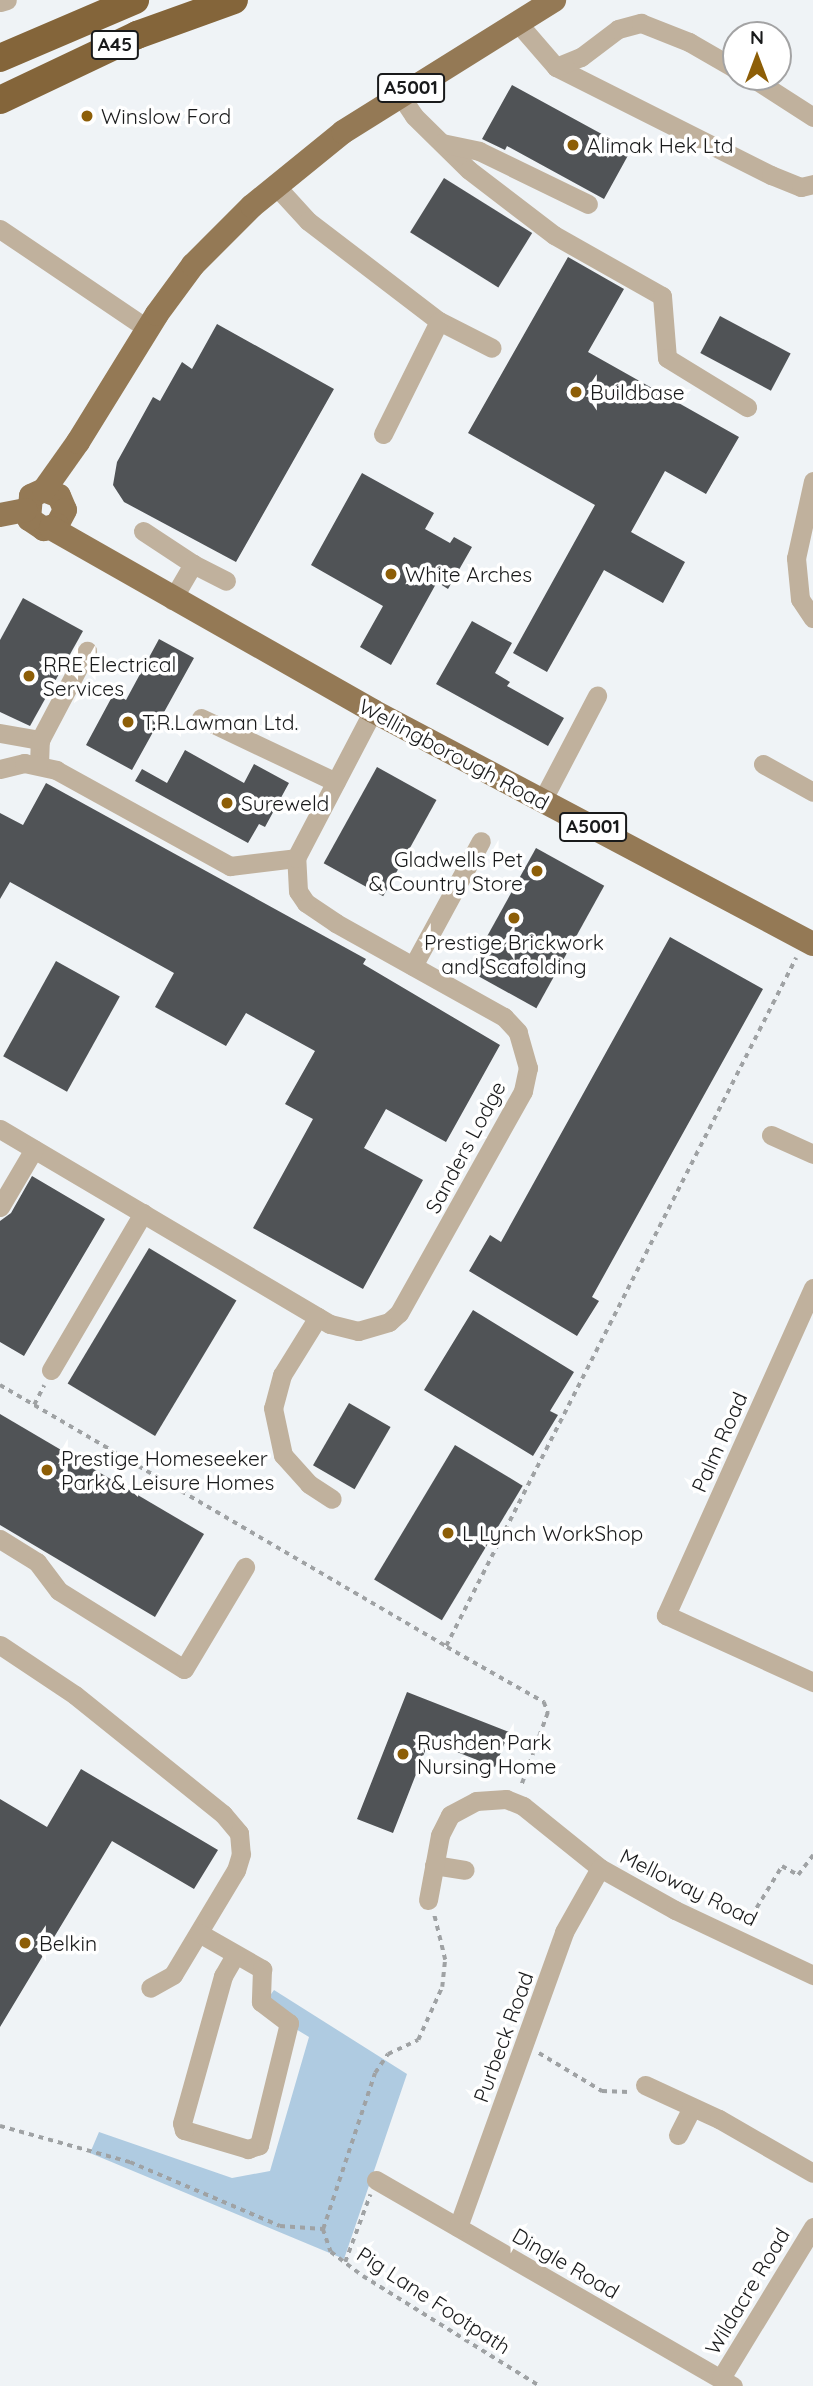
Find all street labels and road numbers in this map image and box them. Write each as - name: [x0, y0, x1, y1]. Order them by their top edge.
- road number: A45: [90, 30, 140, 60]
- road number: A5001: [376, 72, 446, 104]
- street label: Wellingborough Road: [355, 693, 553, 815]
- road number: A5001: [558, 812, 628, 842]
- street label: Sanders Lodge: [420, 1077, 510, 1217]
- street label: Palm Road: [686, 1388, 752, 1496]
- street label: Melloway Road: [616, 1843, 762, 1931]
- street label: Purbeck Road: [468, 1968, 538, 2106]
- street label: Dingle Road: [508, 2222, 624, 2304]
- street label: Wildacre Road: [699, 2223, 795, 2359]
- street label: Pig Lane Footpath: [352, 2241, 516, 2359]

